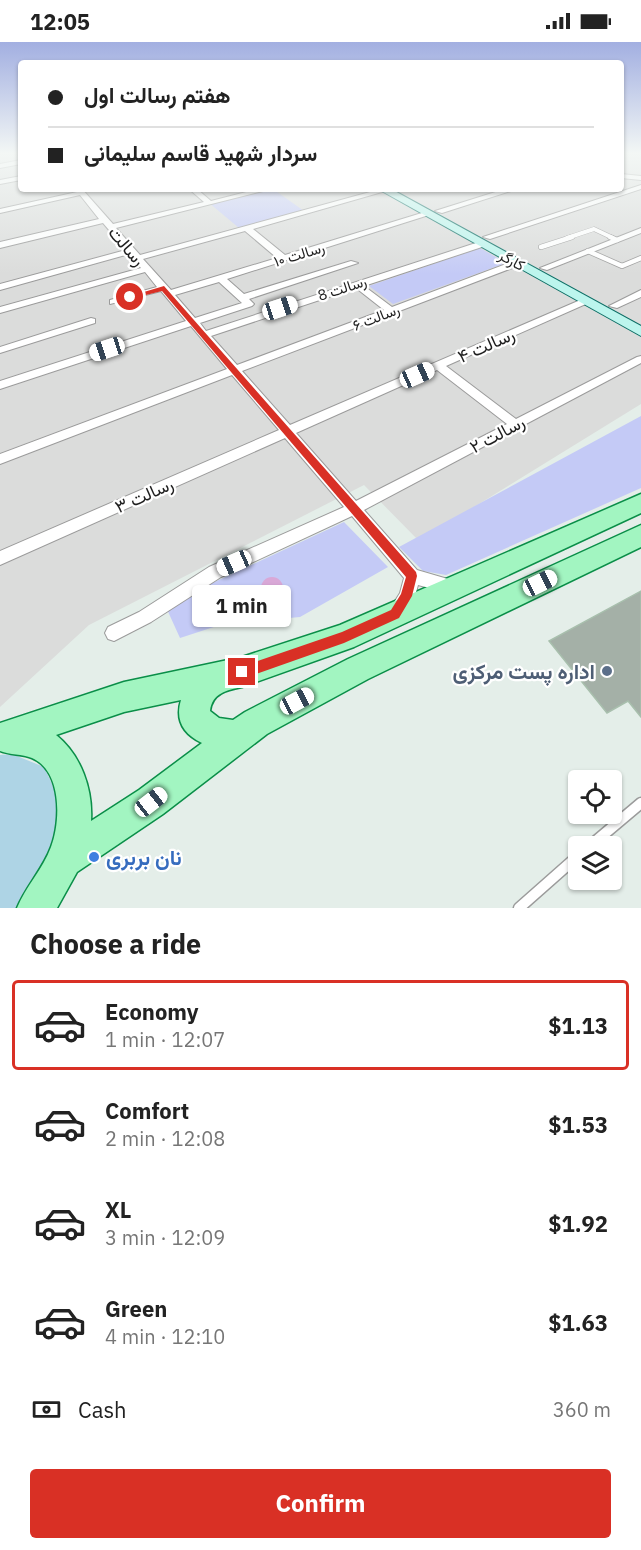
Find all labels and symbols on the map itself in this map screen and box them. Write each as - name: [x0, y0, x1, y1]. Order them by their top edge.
- street label: رسالت: [103, 221, 151, 271]
- street label: رسالت ۱۰: [271, 237, 327, 271]
- street label: کارگر: [495, 245, 529, 275]
- street label: رسالت 8: [315, 271, 369, 305]
- route start: [116, 283, 143, 310]
- car: [260, 294, 300, 322]
- street label: رسالت ۶: [350, 299, 402, 335]
- street label: رسالت ۴: [454, 322, 518, 368]
- car: [87, 335, 127, 363]
- car: [397, 359, 437, 391]
- street label: رسالت ۲: [465, 410, 529, 458]
- street label: رسالت ۳: [111, 472, 177, 518]
- car: [214, 547, 254, 579]
- car: [520, 567, 560, 599]
- callout: 1 min: [192, 585, 292, 627]
- place label: اداره پست مرکزی: [453, 657, 595, 686]
- route end: [228, 658, 255, 685]
- marker: اداره پست مرکزی: [600, 664, 614, 678]
- car: [277, 685, 317, 717]
- car: [131, 784, 171, 820]
- place label: نان بربری: [106, 843, 182, 871]
- marker: نان بربری: [87, 850, 101, 864]

